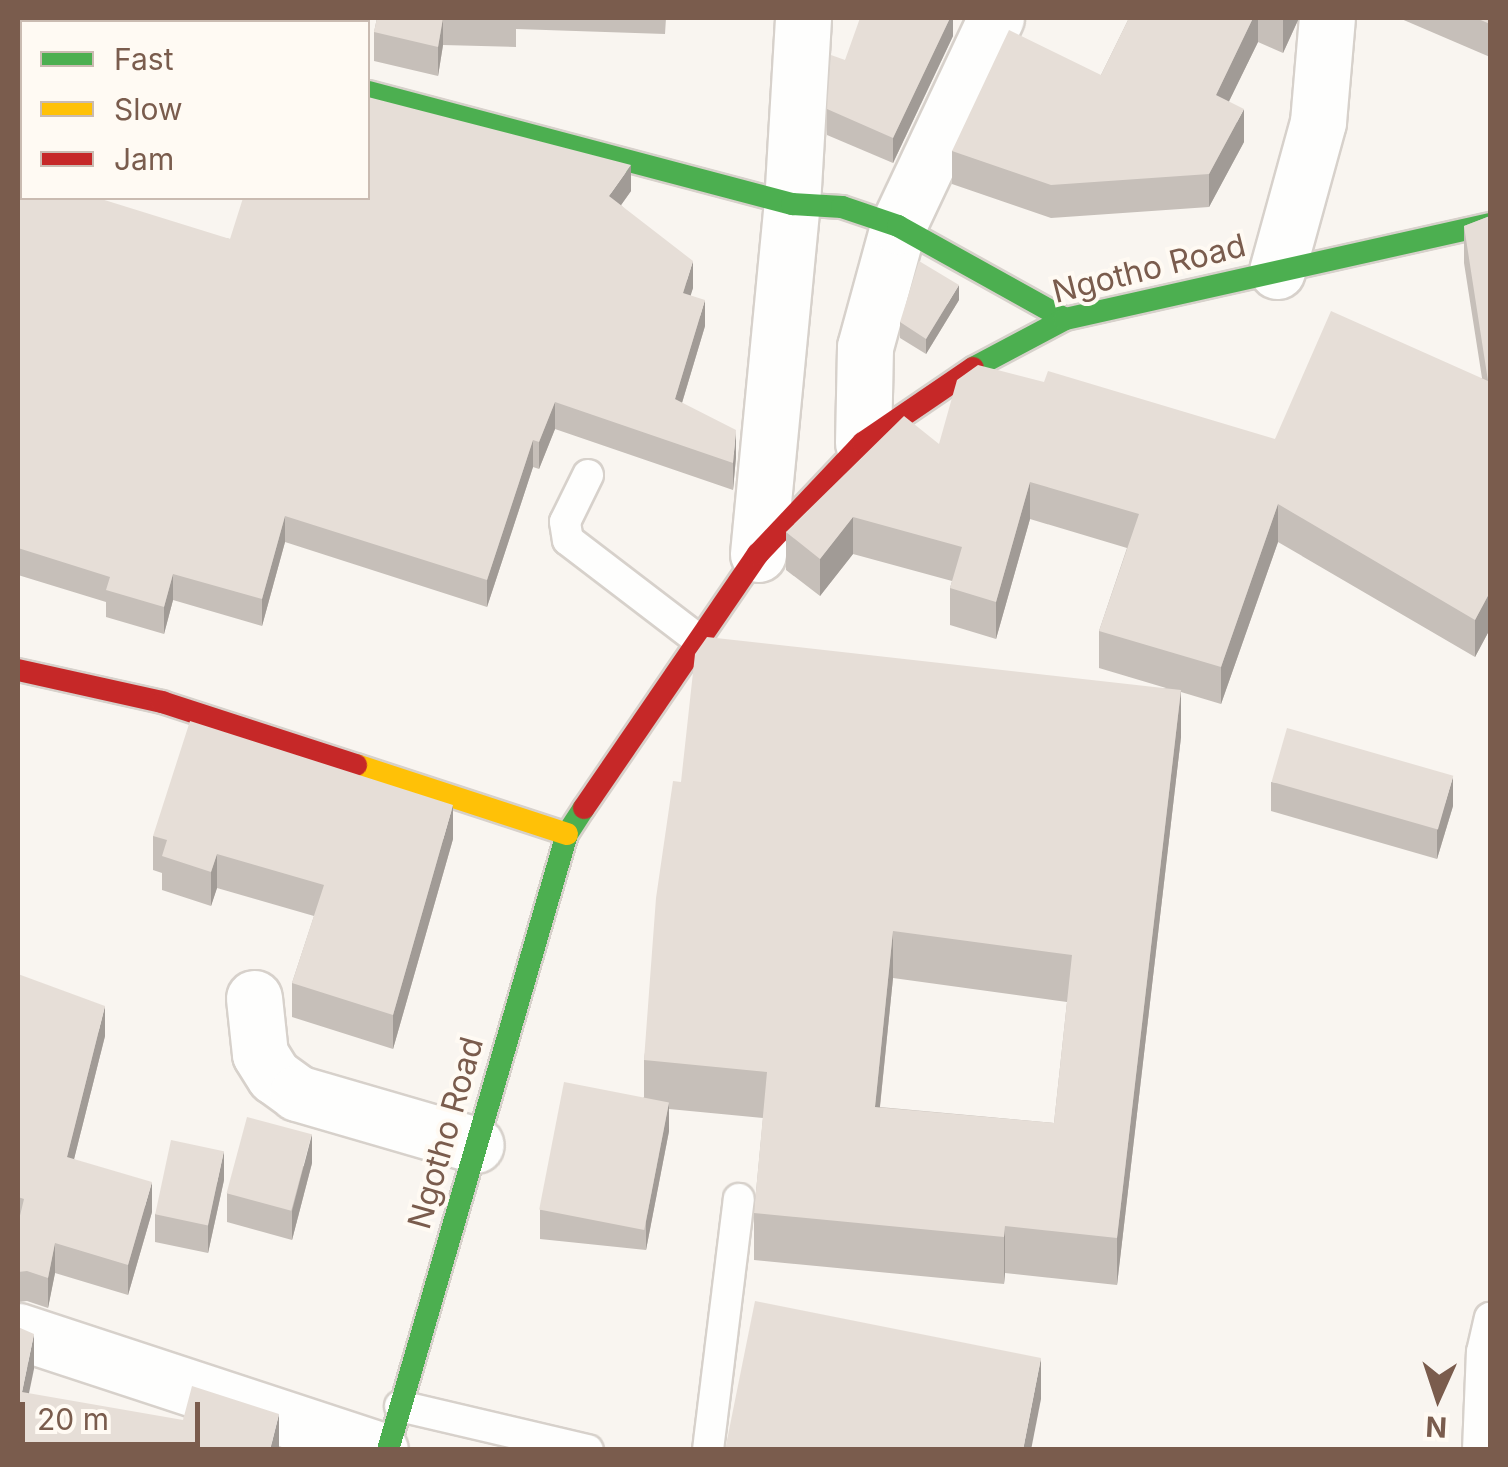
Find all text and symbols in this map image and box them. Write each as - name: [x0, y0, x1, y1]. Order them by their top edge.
- legend: [20, 20, 370, 200]
- text: Fast: [114, 41, 173, 77]
- text: Slow: [114, 91, 183, 127]
- text: Jam: [114, 141, 174, 177]
- street label: Ngotho Road: [1048, 226, 1250, 312]
- street label: Ngotho Road: [400, 1033, 492, 1233]
- north arrow: [1388, 1347, 1488, 1447]
- scale bar: [25, 1382, 205, 1444]
- text: 20 m: [37, 1401, 109, 1437]
- text: N: [1425, 1409, 1448, 1444]

